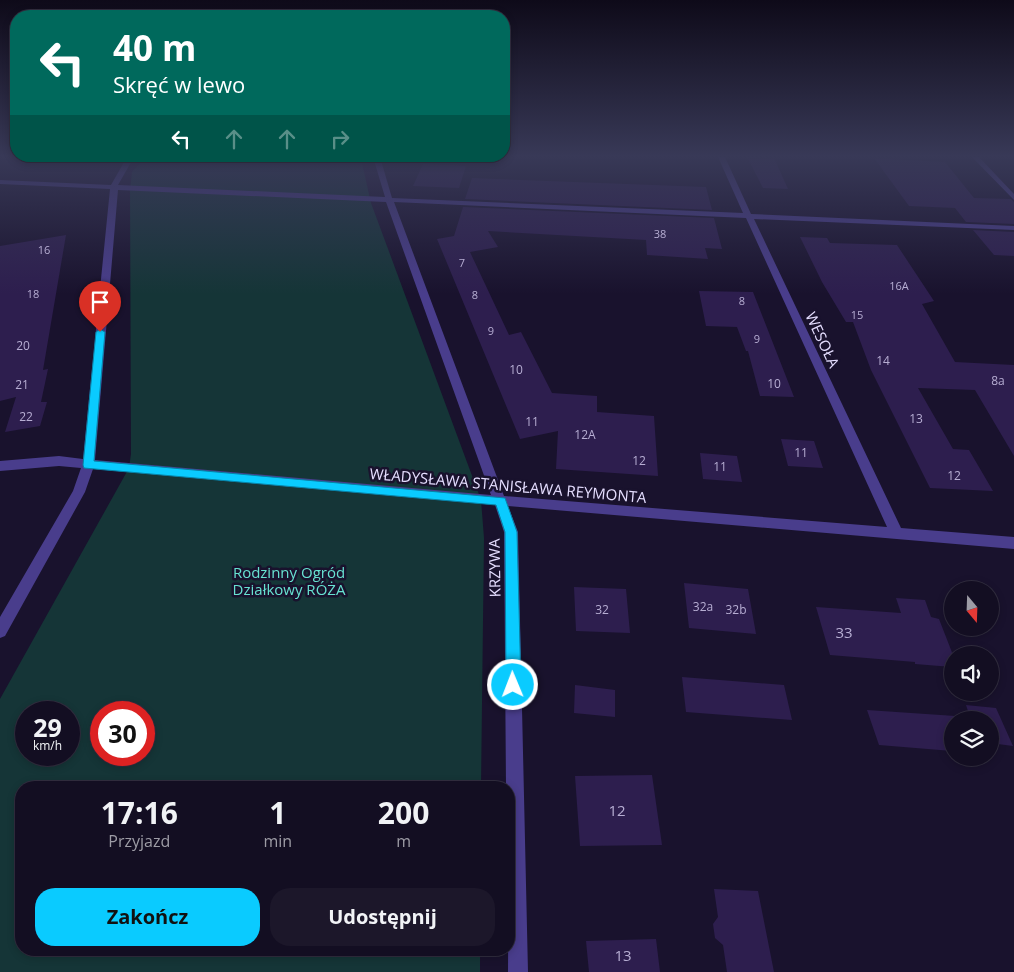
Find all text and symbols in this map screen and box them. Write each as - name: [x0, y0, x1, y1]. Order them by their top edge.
- text: 40 m: [113, 24, 196, 71]
- icon: left: [30, 30, 95, 95]
- text: Skręć w lewo: [113, 69, 245, 99]
- icon: left: [167, 125, 195, 153]
- icon: ahead: [220, 125, 248, 153]
- icon: ahead: [273, 125, 301, 153]
- icon: right: [326, 125, 354, 153]
- house number: 38: [654, 226, 666, 241]
- house number: 16: [38, 242, 50, 257]
- house number: 7: [459, 255, 465, 270]
- house number: 16A: [889, 278, 909, 293]
- pin: [79, 281, 121, 332]
- house number: 18: [27, 286, 39, 301]
- house number: 8: [472, 287, 478, 302]
- icon: arrive: [86, 288, 114, 316]
- house number: 8: [739, 293, 745, 308]
- house number: 15: [851, 307, 863, 322]
- street label: WESOŁA: [801, 308, 845, 371]
- house number: 9: [488, 323, 494, 338]
- house number: 9: [754, 331, 760, 346]
- house number: 20: [16, 337, 30, 354]
- house number: 14: [876, 352, 890, 369]
- house number: 10: [509, 361, 523, 378]
- house number: 8a: [991, 372, 1005, 389]
- house number: 10: [767, 375, 781, 392]
- house number: 21: [15, 376, 29, 393]
- house number: 22: [19, 408, 33, 425]
- house number: 13: [909, 410, 923, 427]
- house number: 11: [525, 413, 539, 430]
- house number: 12A: [574, 426, 596, 443]
- house number: 11: [794, 444, 808, 461]
- house number: 12: [632, 452, 646, 469]
- house number: 11: [713, 458, 727, 475]
- street label: WŁADYSŁAWA STANISŁAWA REYMONTA: [369, 463, 648, 507]
- house number: 12: [947, 467, 961, 484]
- street label: KRZYWA: [483, 538, 505, 598]
- park label: Rodzinny Ogród Działkowy RÓŻA: [233, 562, 346, 599]
- north arrow: [944, 581, 999, 636]
- map controls: [944, 581, 999, 766]
- house number: 32a: [693, 598, 713, 615]
- house number: 32: [595, 601, 609, 618]
- house number: 32b: [725, 601, 747, 618]
- house number: 33: [835, 622, 853, 642]
- button: sound: [944, 646, 999, 701]
- position arrow: [486, 658, 538, 710]
- speed limit sign: 30: [90, 701, 155, 766]
- text: 29: [33, 710, 62, 744]
- button: layers: [944, 711, 999, 766]
- text: km/h: [33, 737, 62, 754]
- text: 17:16: [101, 792, 178, 833]
- text: 1: [269, 792, 286, 833]
- text: 200: [378, 792, 429, 833]
- house number: 12: [608, 800, 626, 820]
- text: Przyjazd: [108, 830, 170, 852]
- text: min: [264, 830, 292, 852]
- text: m: [396, 830, 411, 852]
- button: Zakończ: [35, 888, 260, 946]
- button: Udostępnij: [270, 888, 495, 946]
- house number: 13: [614, 945, 632, 965]

